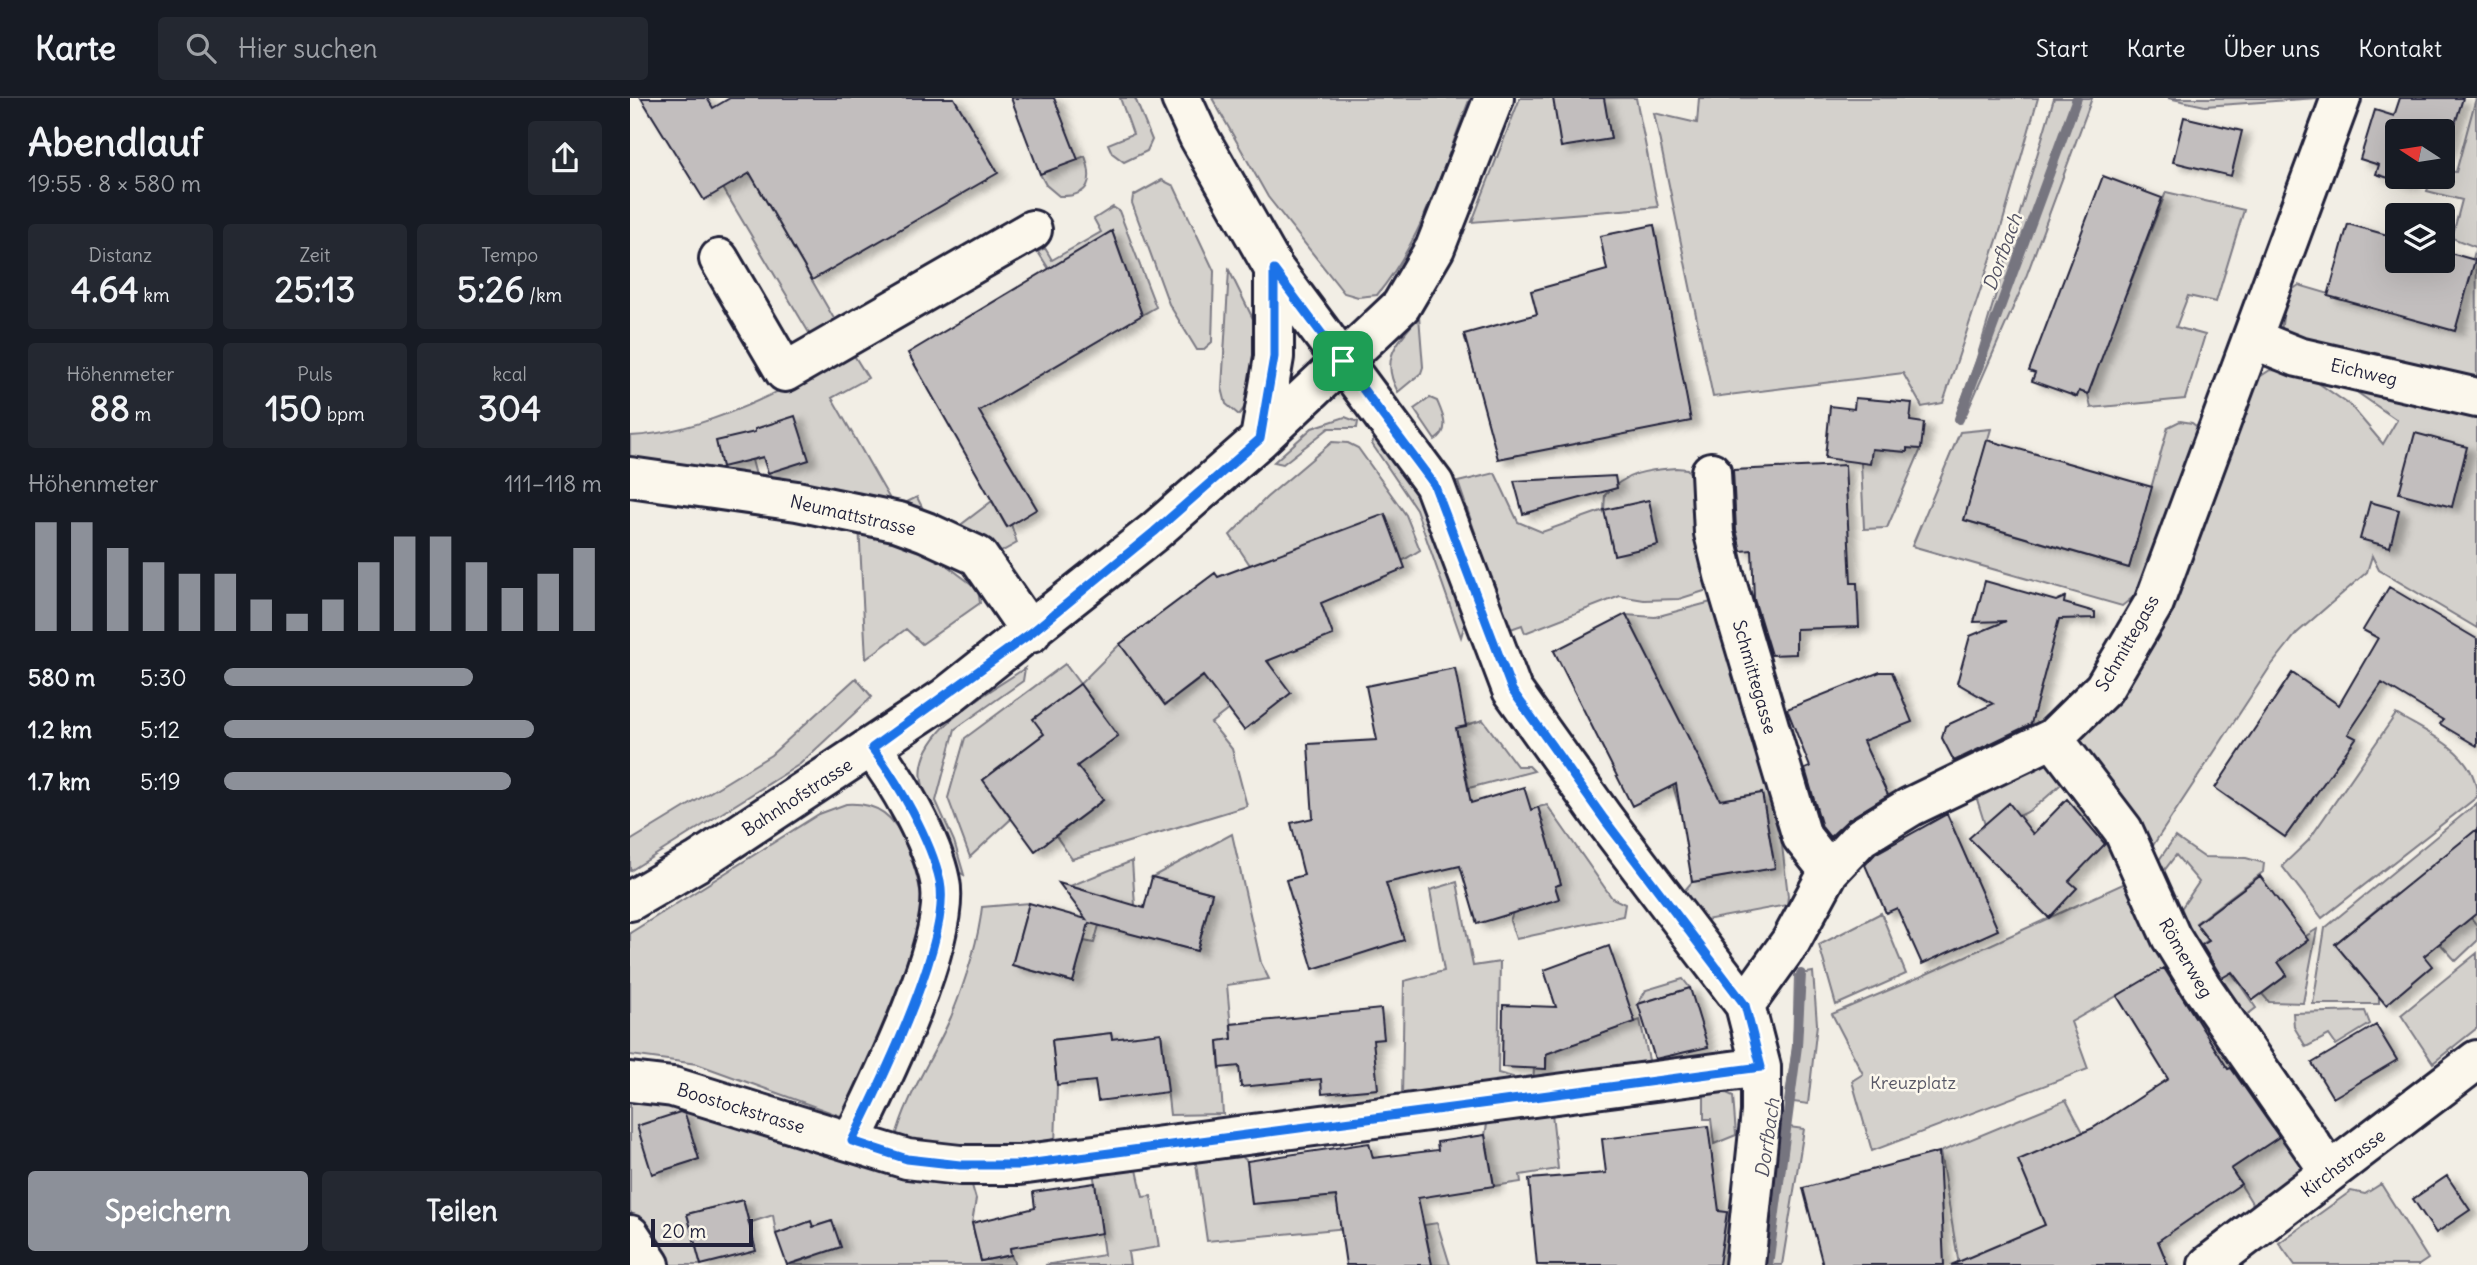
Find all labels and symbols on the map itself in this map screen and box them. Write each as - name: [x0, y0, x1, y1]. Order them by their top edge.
- north arrow: [2385, 119, 2455, 189]
- water label: Dorfbach: [1977, 209, 2027, 294]
- pin: [1313, 331, 1373, 391]
- street label: Eichweg: [2328, 353, 2400, 391]
- street label: Neumattstrasse: [788, 489, 918, 541]
- street label: Schmittegass: [2090, 591, 2164, 695]
- street label: Schmittegasse: [1728, 617, 1782, 737]
- street label: Bahnhofstrasse: [738, 753, 856, 841]
- street label: Römerweg: [2154, 914, 2218, 1002]
- park label: Kreuzplatz: [1870, 1071, 1956, 1094]
- street label: Boostockstrasse: [674, 1078, 808, 1138]
- water label: Dorfbach: [1750, 1096, 1785, 1179]
- street label: Kirchstrasse: [2296, 1124, 2390, 1202]
- scale bar: [651, 1216, 752, 1248]

